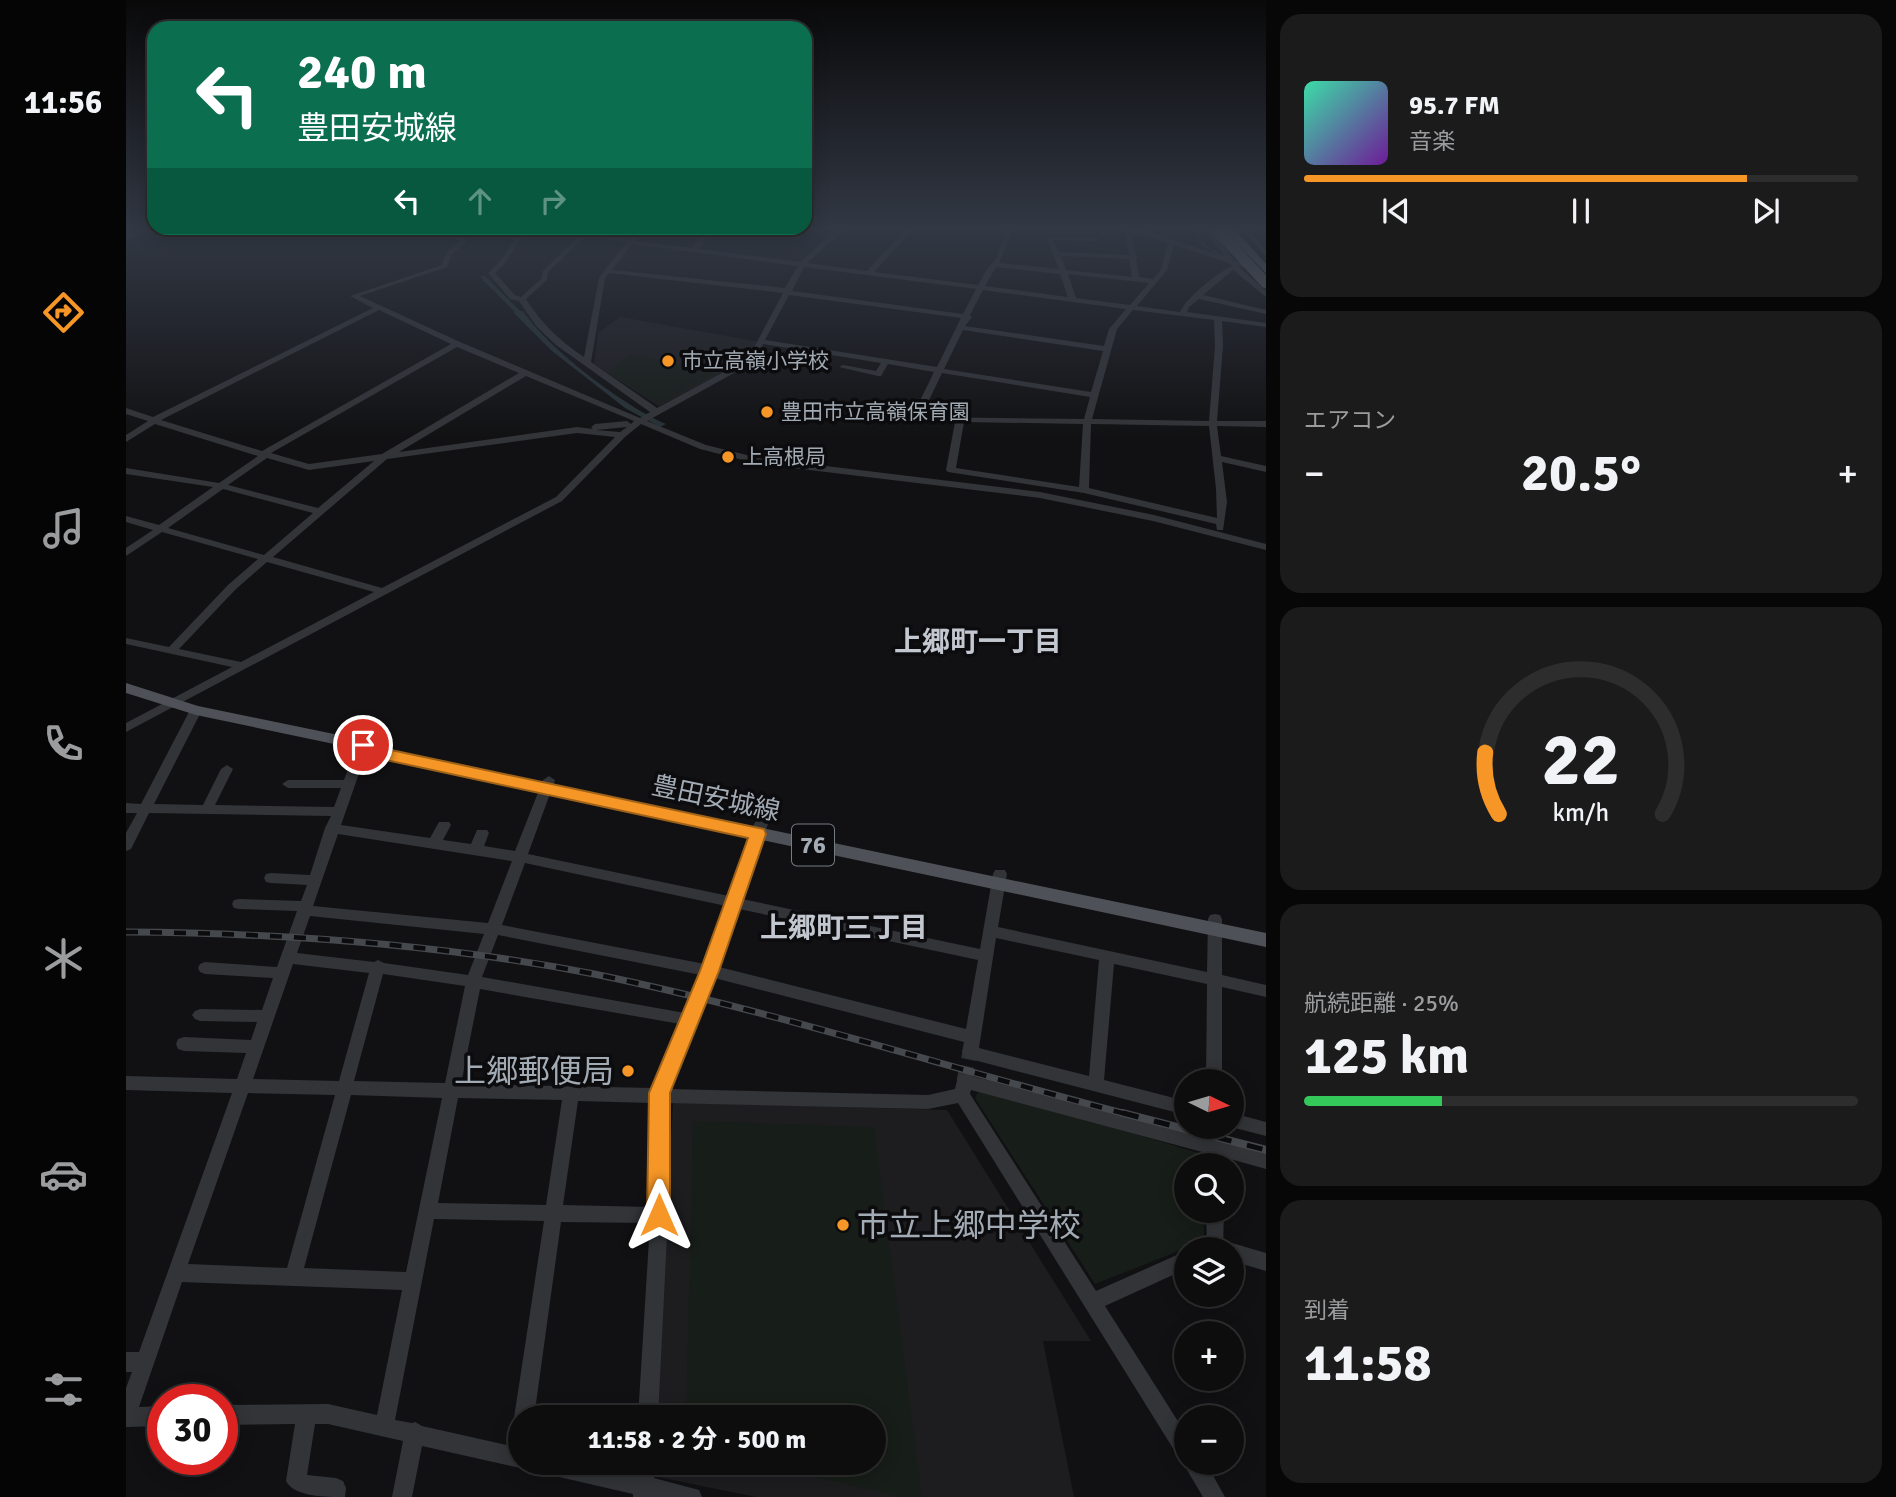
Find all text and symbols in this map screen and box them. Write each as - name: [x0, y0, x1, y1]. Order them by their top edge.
- text: 240 m: [297, 42, 427, 102]
- icon: left: [182, 49, 273, 140]
- text: 11:56: [24, 83, 102, 122]
- text: 95.7 FM: [1409, 90, 1500, 122]
- text: 豊田安城線: [297, 109, 457, 148]
- text: 音楽: [1409, 127, 1455, 156]
- icon: left: [388, 182, 426, 220]
- icon: ahead: [461, 182, 499, 220]
- icon: right: [534, 182, 572, 220]
- icon: previous: [1377, 192, 1415, 230]
- icon: pause: [1562, 192, 1600, 230]
- icon: next: [1747, 192, 1785, 230]
- icon: directions: [39, 288, 88, 337]
- place label: 市立高嶺小学校: [682, 348, 829, 374]
- marker: 市立高嶺小学校: [660, 353, 676, 369]
- place label: 豊田市立高嶺保育園: [781, 399, 970, 425]
- marker: 豊田市立高嶺保育園: [759, 404, 775, 420]
- text: エアコン: [1304, 406, 1396, 435]
- text: 20.5°: [1521, 441, 1641, 505]
- place label: 上高根局: [742, 444, 826, 470]
- marker: 上高根局: [720, 449, 736, 465]
- text: −: [1304, 450, 1325, 497]
- text: +: [1837, 450, 1858, 497]
- icon: music: [39, 504, 88, 553]
- district label: 上郷町一丁目: [894, 625, 1062, 659]
- pin: [333, 715, 393, 775]
- text: 22: [1542, 717, 1620, 806]
- icon: phone: [39, 719, 88, 768]
- icon: arrive: [344, 726, 382, 764]
- street label: 豊田安城線: [649, 770, 783, 828]
- text: km/h: [1553, 797, 1609, 828]
- road number: 76: [792, 824, 834, 866]
- district label: 上郷町三丁目: [760, 911, 928, 945]
- icon: climate: [39, 934, 88, 983]
- text: 航続距離 · 25%: [1304, 989, 1459, 1018]
- text: 125 km: [1304, 1024, 1469, 1088]
- place label: 上郷郵便局: [454, 1052, 614, 1091]
- marker: 上郷郵便局: [620, 1063, 636, 1079]
- north arrow: [1174, 1069, 1244, 1139]
- map controls: [1174, 1069, 1244, 1475]
- icon: car: [39, 1150, 88, 1199]
- button: search: [1174, 1153, 1244, 1223]
- position arrow: [622, 1178, 696, 1252]
- place label: 市立上郷中学校: [857, 1206, 1081, 1245]
- marker: 市立上郷中学校: [835, 1217, 851, 1233]
- button: layers: [1174, 1237, 1244, 1307]
- text: 到着: [1304, 1296, 1350, 1325]
- button: +: [1174, 1321, 1244, 1391]
- text: 11:58: [1304, 1331, 1432, 1395]
- icon: filters: [39, 1365, 88, 1414]
- speed limit sign: 30: [147, 1384, 238, 1475]
- button: −: [1174, 1405, 1244, 1475]
- text: 11:58 · 2 分 · 500 m: [588, 1424, 806, 1456]

